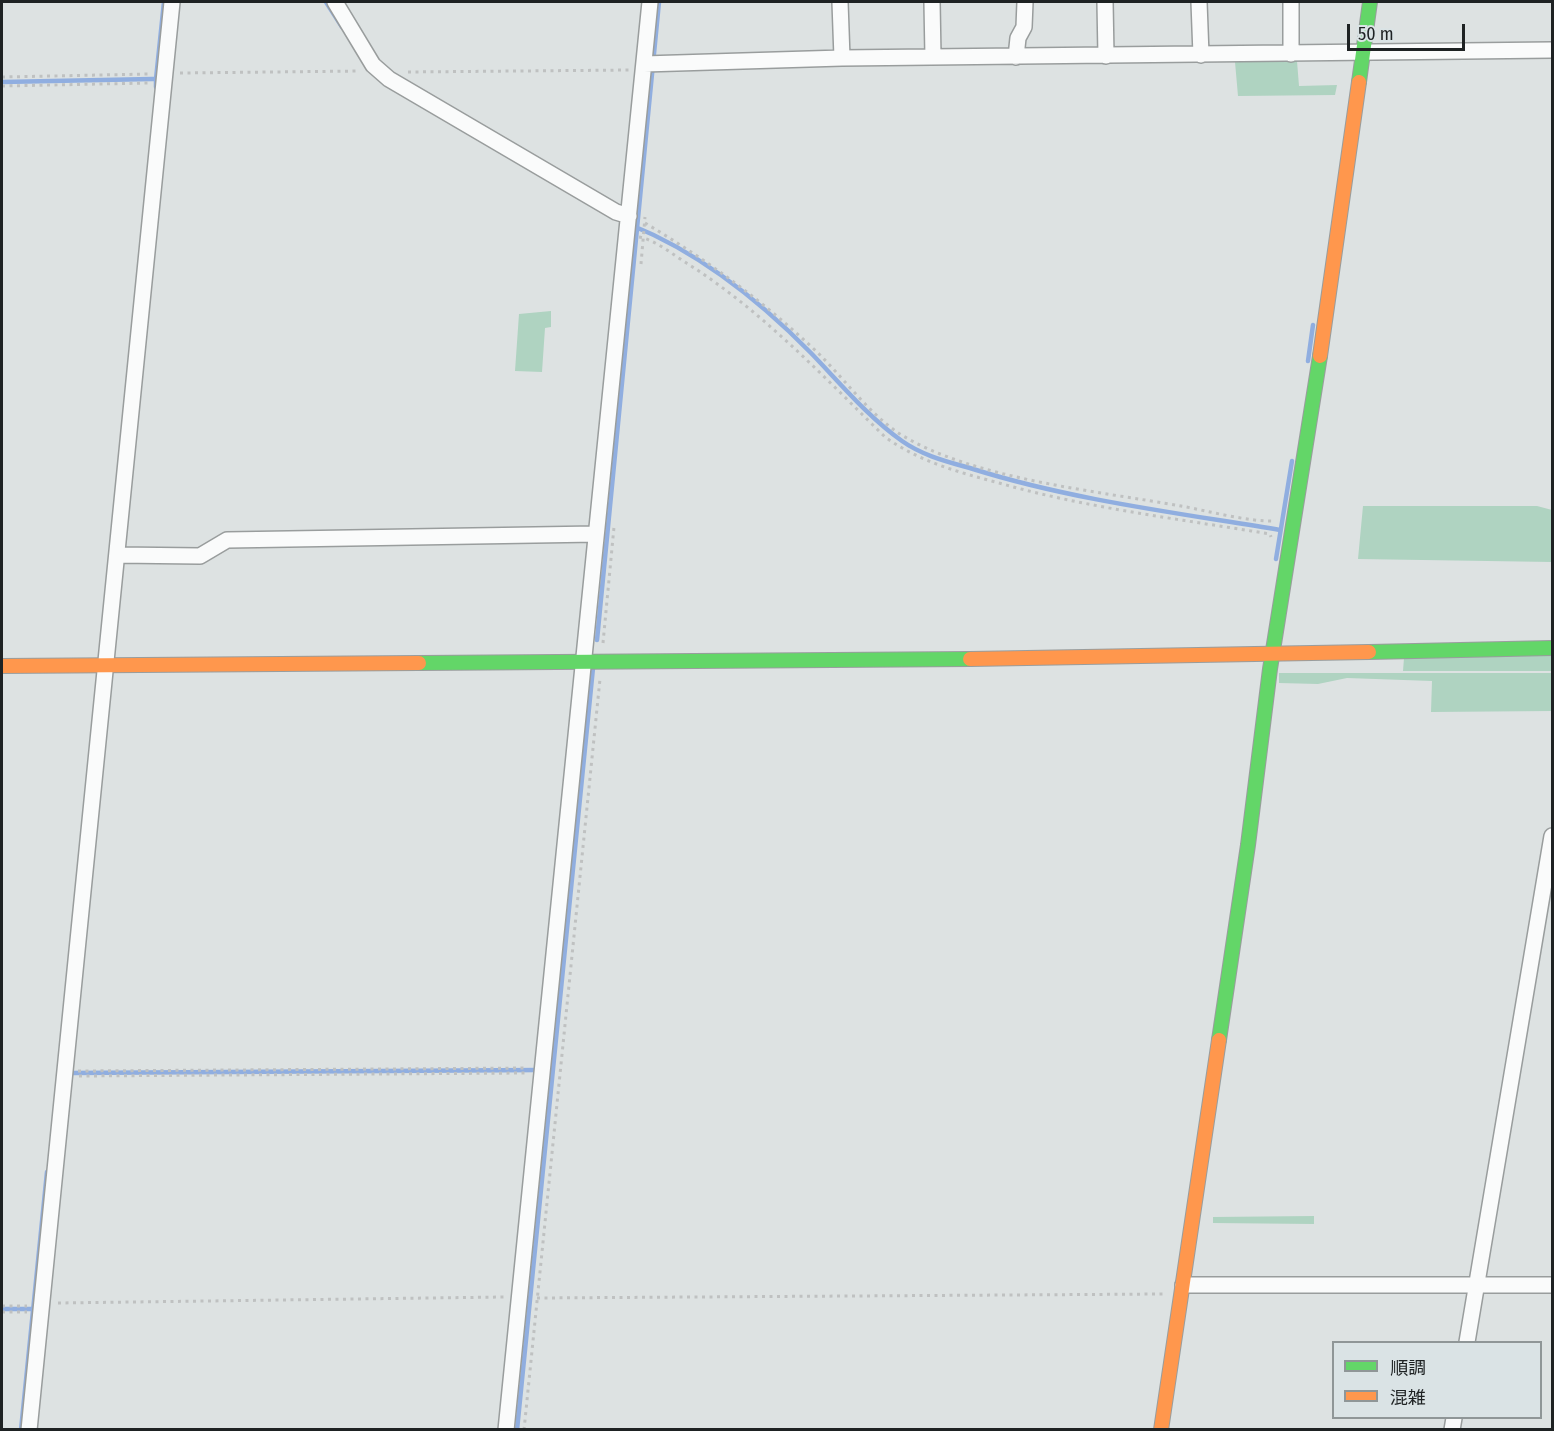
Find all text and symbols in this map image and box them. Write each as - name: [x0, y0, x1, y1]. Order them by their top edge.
- scale bar: [1350, 12, 1468, 50]
- text: 50 m: [1358, 23, 1394, 45]
- legend: [1332, 1341, 1542, 1419]
- text: 順調: [1390, 1357, 1426, 1379]
- text: 混雑: [1390, 1387, 1426, 1409]

